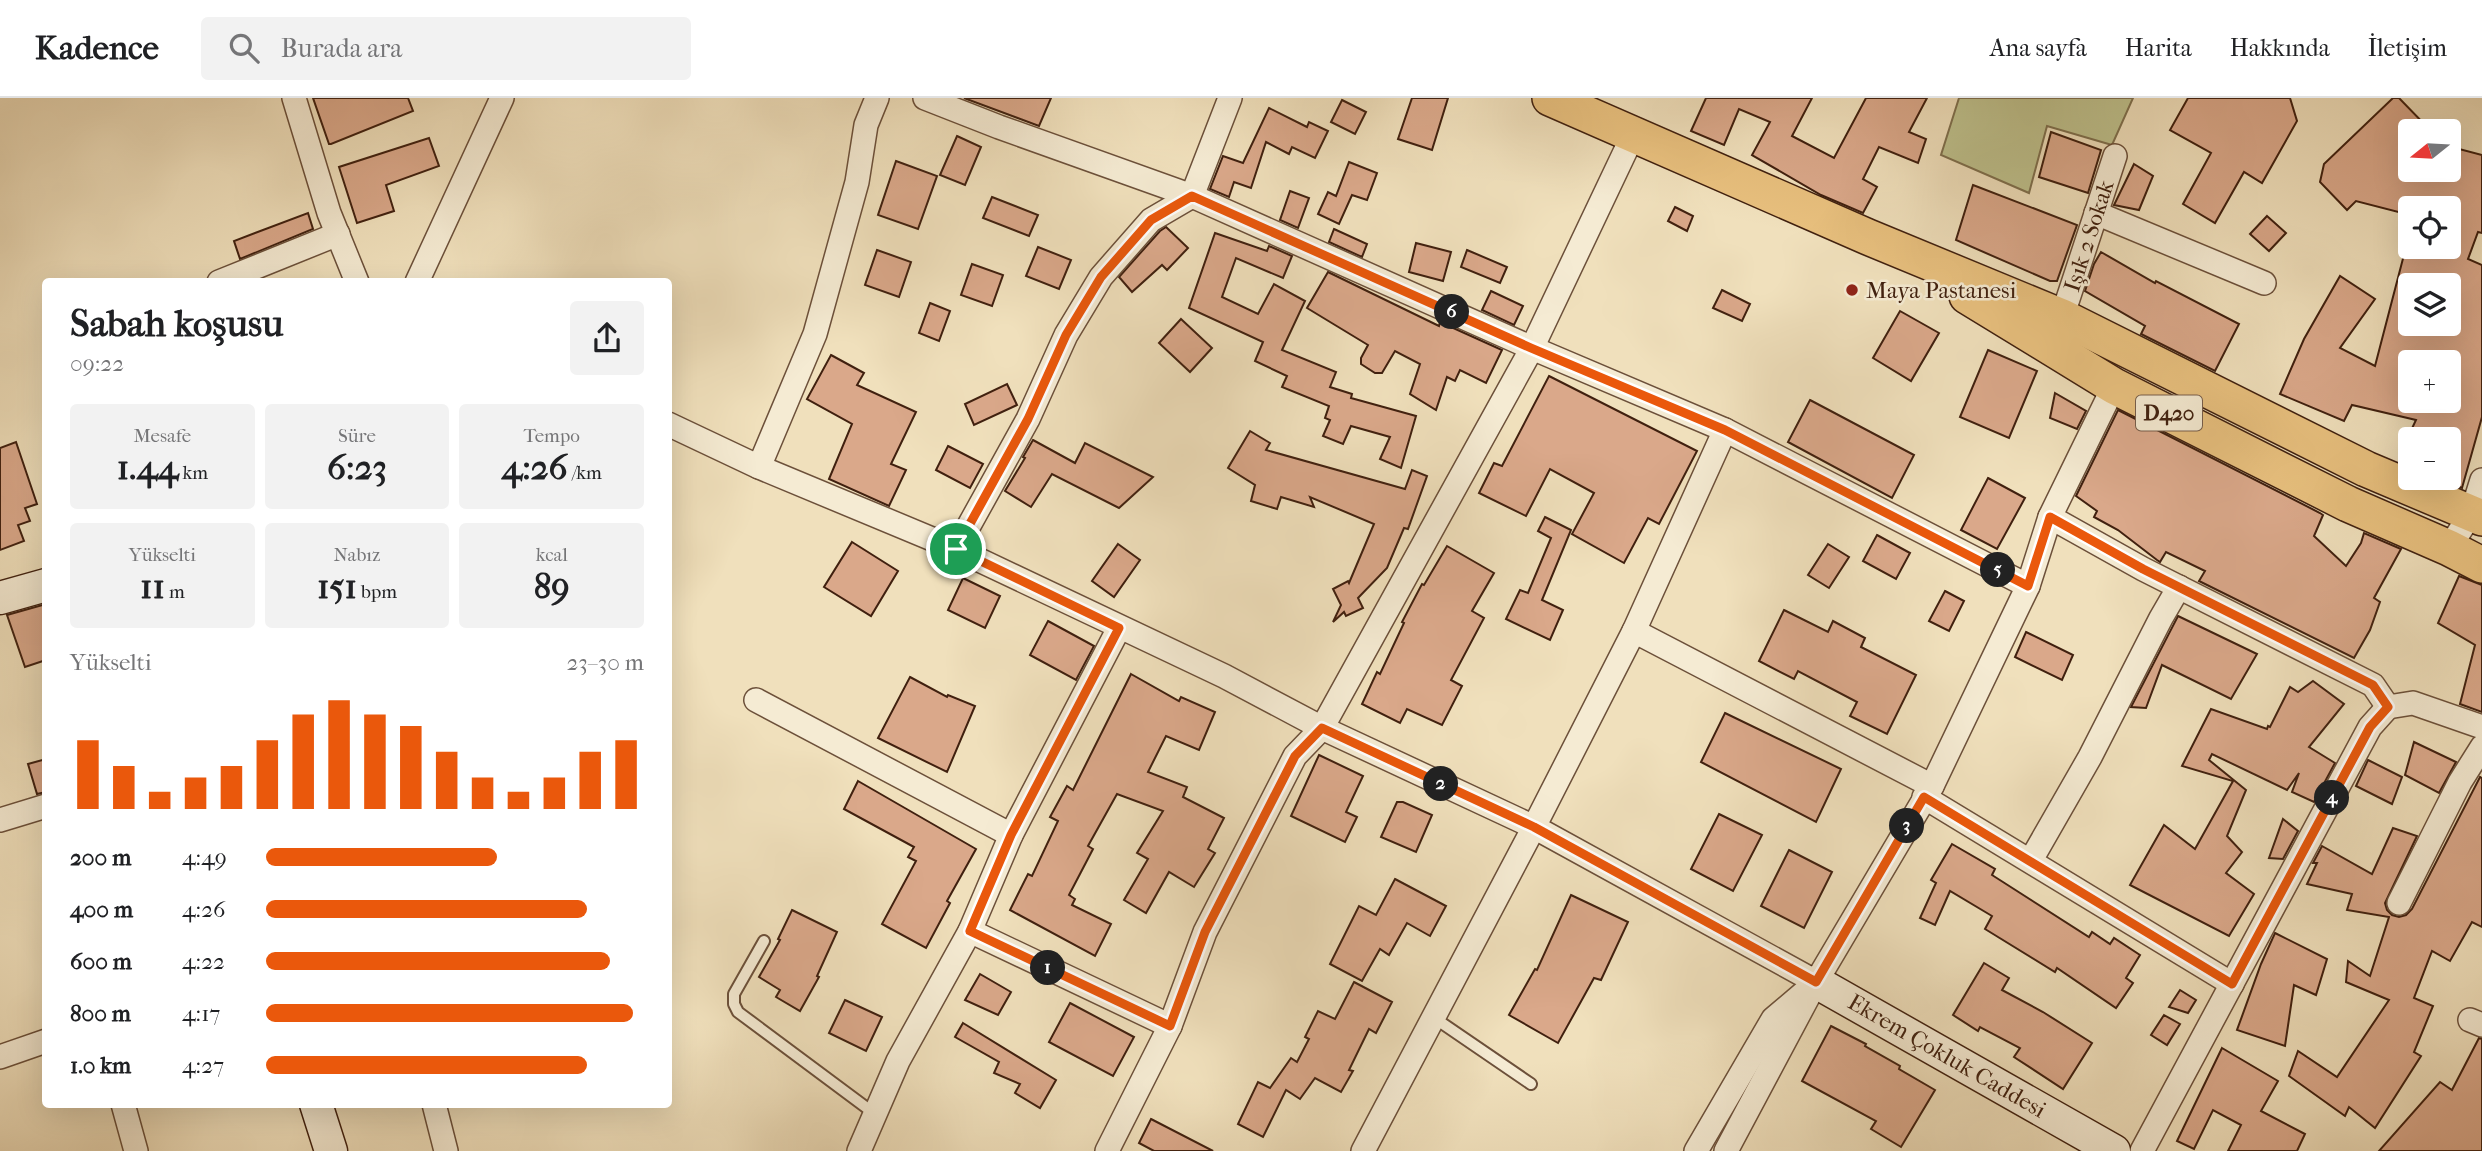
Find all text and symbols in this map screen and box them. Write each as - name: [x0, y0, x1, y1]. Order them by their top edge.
- search box: [201, 17, 691, 80]
- text: Kadence: [35, 29, 159, 68]
- icon: search: [225, 29, 263, 67]
- text: Burada ara: [281, 33, 402, 64]
- text: Ana sayfa: [1990, 34, 2087, 62]
- text: Harita: [2125, 34, 2192, 62]
- text: Hakkında: [2230, 34, 2330, 62]
- text: İletişim: [2368, 34, 2447, 62]
- north arrow: [2398, 119, 2460, 182]
- map controls: [2398, 119, 2461, 490]
- street label: Işık 2 Sokak: [2058, 176, 2120, 295]
- button: locate: [2398, 196, 2461, 259]
- button: layers: [2398, 273, 2461, 336]
- place label: Maya Pastanesi: [1866, 277, 2017, 304]
- marker: Maya Pastanesi: [1844, 282, 1860, 298]
- pin: 6: [1434, 294, 1470, 330]
- text: 6: [1446, 300, 1457, 322]
- text: Sabah koşusu: [70, 301, 283, 346]
- button: share: [570, 301, 644, 375]
- text: 09:22: [70, 350, 124, 377]
- button: +: [2398, 350, 2461, 413]
- road number: D420: [2136, 396, 2202, 430]
- text: Mesafe: [133, 425, 191, 447]
- text: Süre: [338, 425, 376, 447]
- text: Tempo: [523, 425, 580, 447]
- button: −: [2398, 427, 2461, 490]
- text: 1.44: [117, 447, 178, 488]
- text: 6:23: [327, 447, 387, 488]
- text: 4:26: [501, 447, 568, 488]
- text: km: [178, 462, 208, 484]
- text: /km: [568, 462, 602, 484]
- pin: [926, 519, 986, 579]
- icon: arrive: [937, 530, 975, 568]
- text: Yükselti: [129, 544, 196, 566]
- text: Nabız: [334, 544, 380, 566]
- text: kcal: [536, 544, 568, 566]
- pin: 5: [1980, 552, 2016, 588]
- text: 5: [1993, 558, 2002, 580]
- text: 11: [140, 566, 165, 607]
- text: 151: [317, 566, 357, 607]
- text: 89: [534, 566, 570, 607]
- text: m: [165, 581, 185, 603]
- text: bpm: [357, 581, 397, 603]
- text: Yükselti: [70, 649, 151, 676]
- text: 23–30 m: [567, 649, 644, 676]
- pin: 2: [1424, 766, 1458, 802]
- text: 2: [1436, 772, 1445, 794]
- pin: 4: [2314, 780, 2350, 816]
- text: 4: [2326, 786, 2337, 808]
- pin: 3: [1890, 808, 1924, 844]
- text: 3: [1903, 814, 1910, 836]
- text: 200 m: [70, 844, 131, 871]
- text: 4:49: [182, 844, 227, 871]
- text: 400 m: [70, 896, 133, 923]
- text: 4:26: [182, 896, 225, 923]
- text: 600 m: [70, 948, 132, 975]
- text: 4:22: [182, 948, 225, 975]
- pin: 1: [1030, 950, 1066, 986]
- text: 1: [1044, 956, 1051, 978]
- street label: Ekrem Çokluk Caddesi: [1843, 988, 2051, 1124]
- text: 800 m: [70, 1000, 131, 1027]
- text: 4:17: [182, 1000, 220, 1027]
- text: 1.0 km: [70, 1052, 131, 1079]
- text: 4:27: [182, 1052, 224, 1079]

